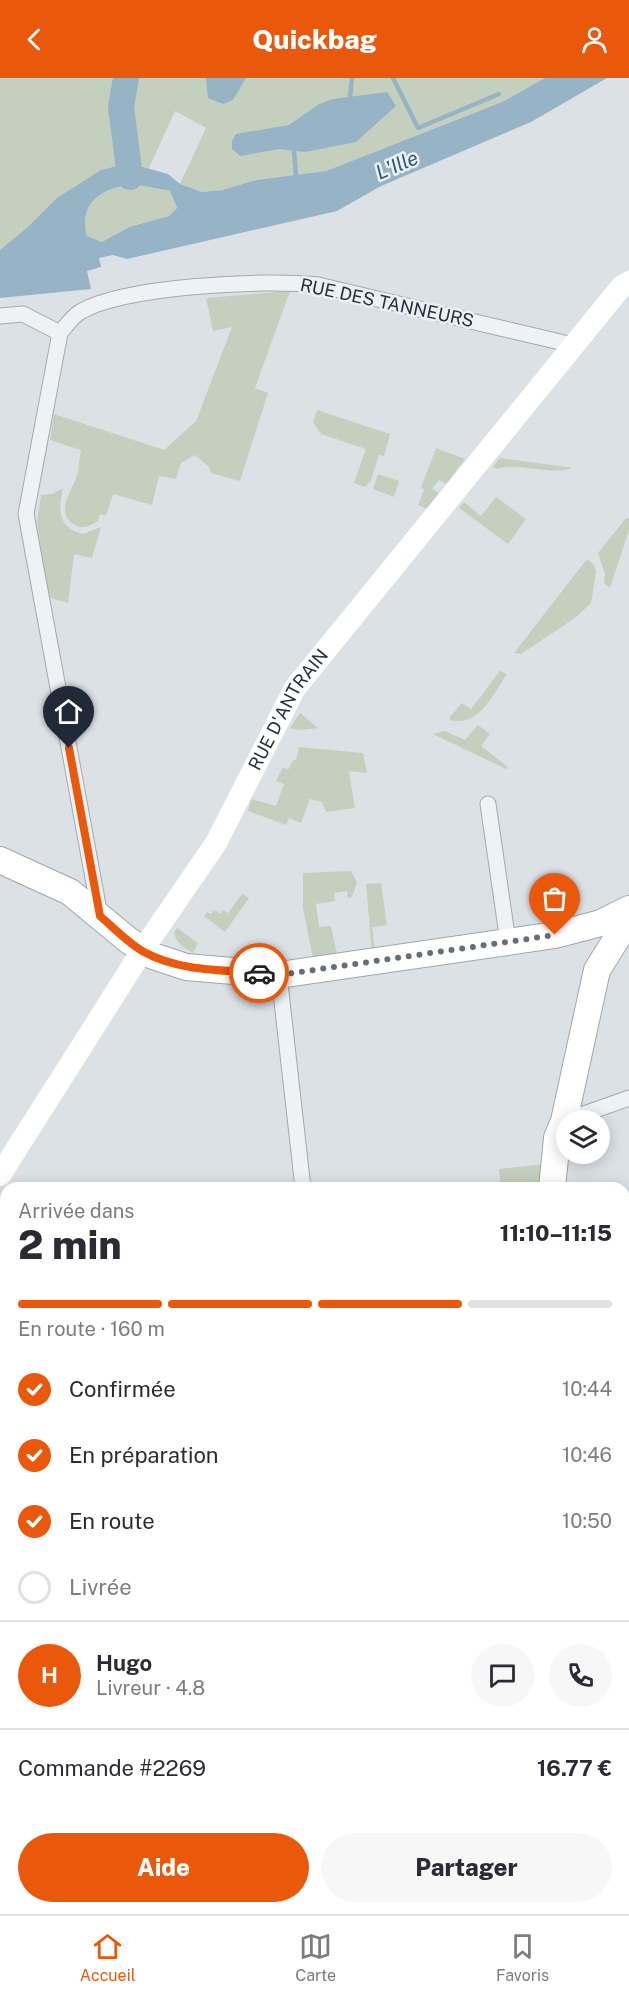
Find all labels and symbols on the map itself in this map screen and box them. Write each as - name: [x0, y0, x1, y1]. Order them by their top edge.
- water label: L'Ille: [372, 145, 422, 185]
- street label: RUE DES TANNEURS: [298, 274, 476, 331]
- street label: RUE D'ANTRAIN: [244, 645, 332, 774]
- pin: [43, 686, 94, 748]
- pin: [529, 873, 580, 935]
- courier: [229, 943, 289, 1003]

